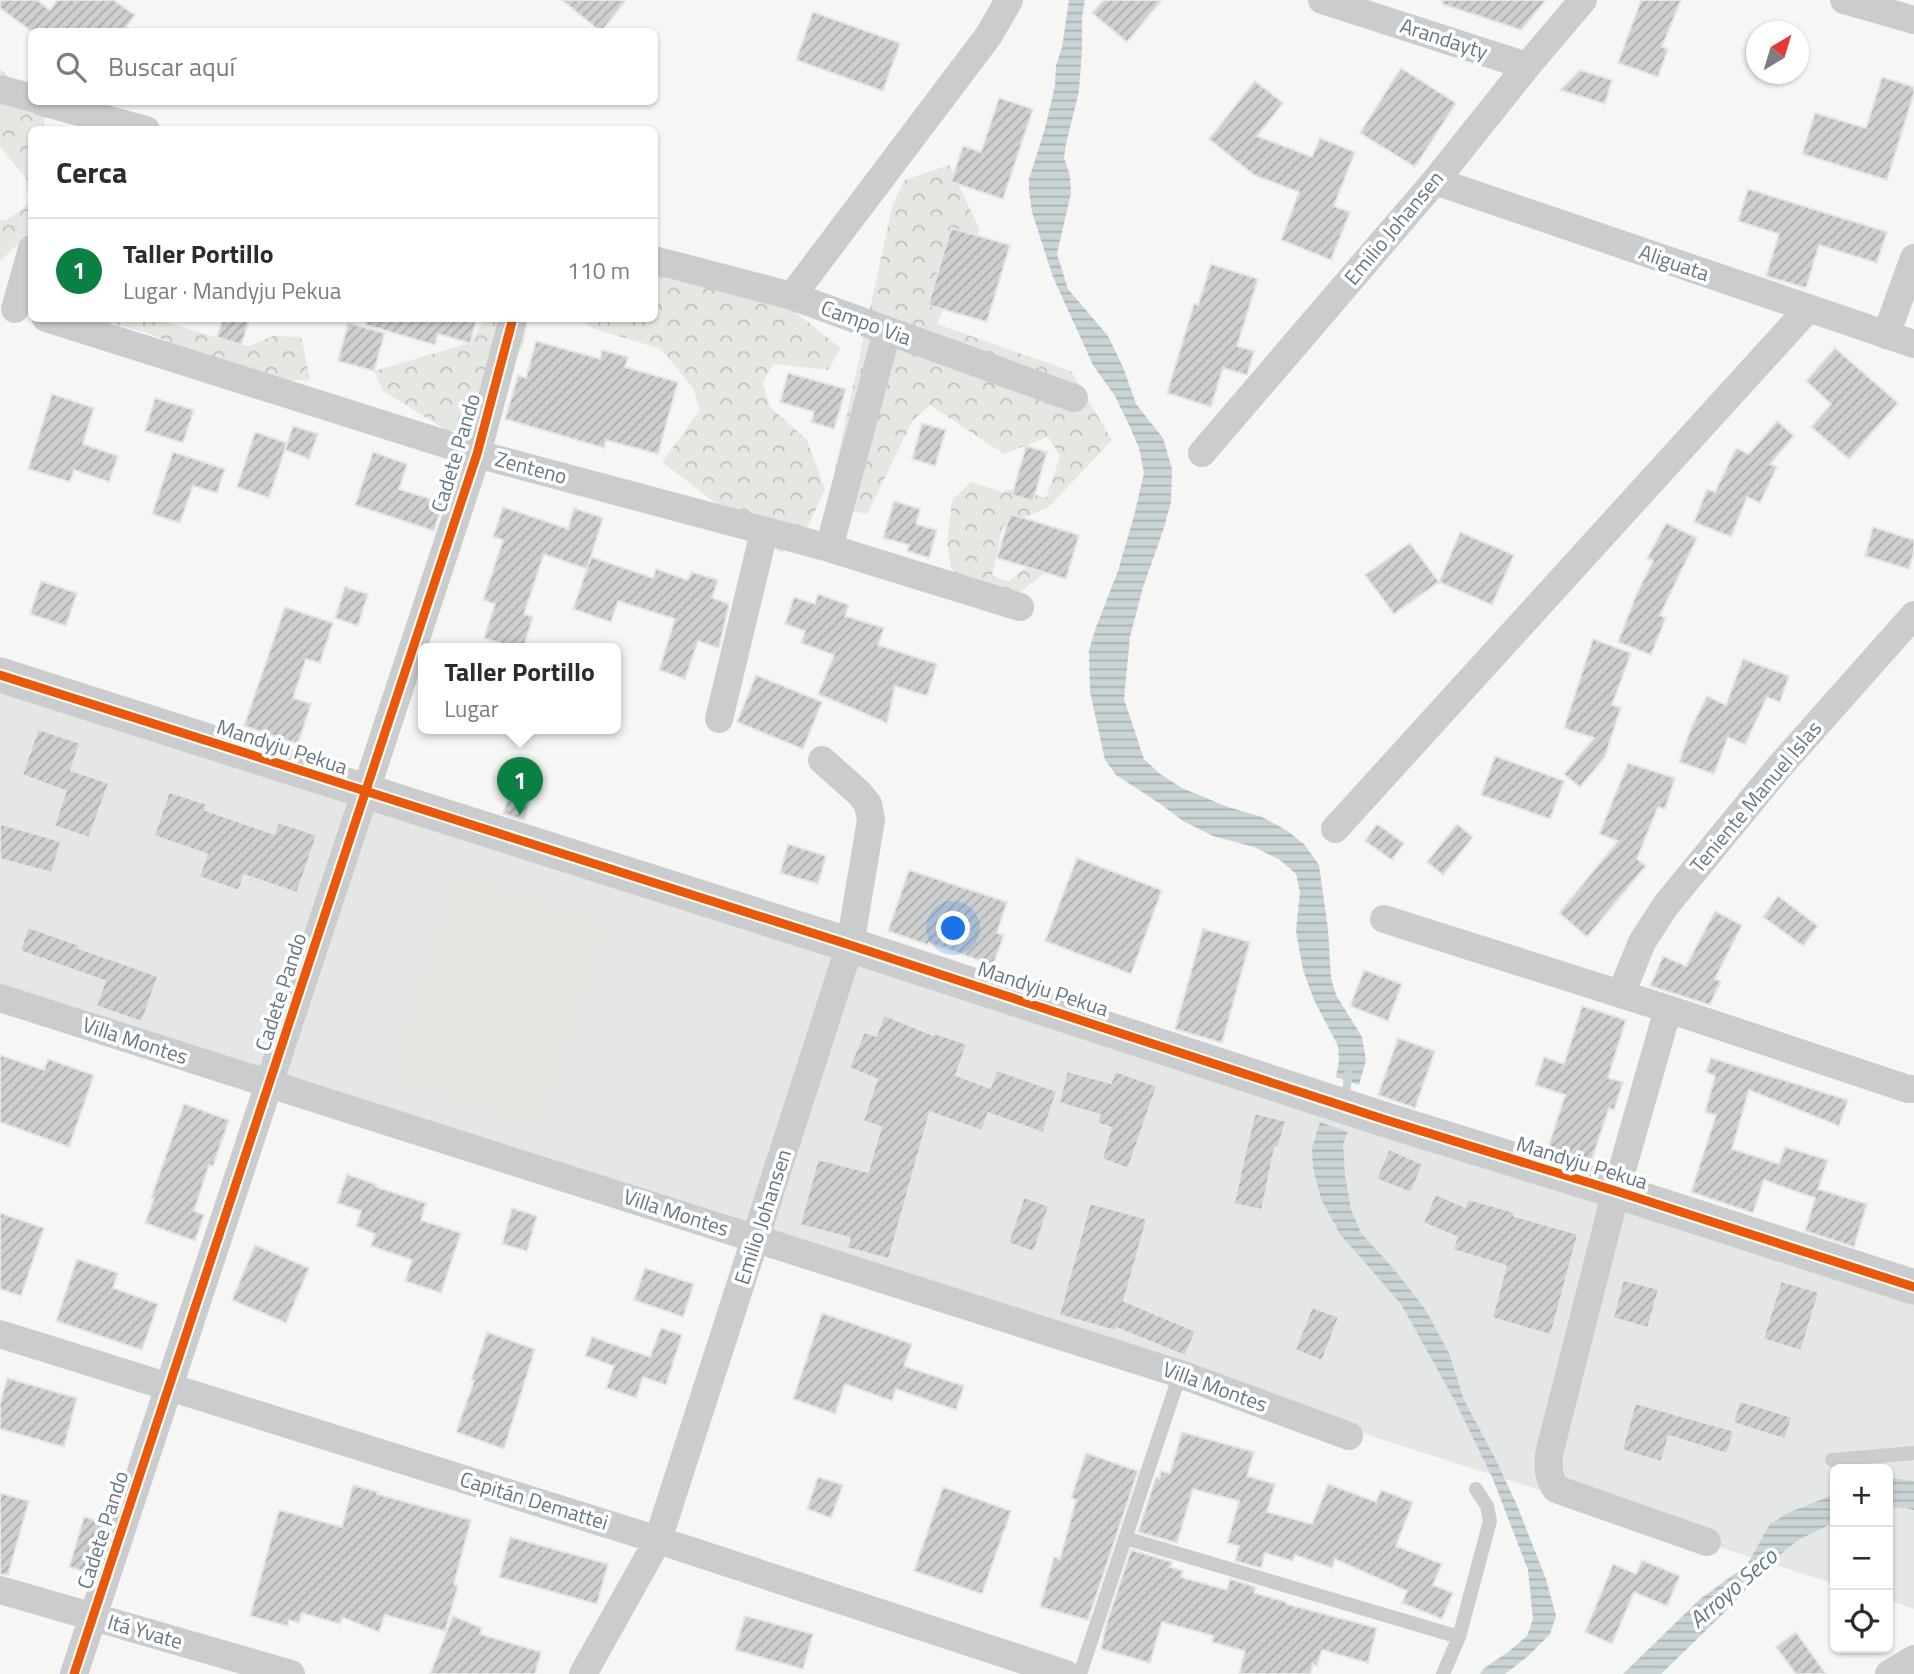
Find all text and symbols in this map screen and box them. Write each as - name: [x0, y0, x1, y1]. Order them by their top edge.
- street label: Arandayty: [1396, 9, 1492, 67]
- north arrow: [1746, 21, 1809, 84]
- search box: [28, 28, 658, 105]
- text: Buscar aquí: [108, 47, 235, 86]
- icon: search: [52, 48, 90, 86]
- text: Cerca: [56, 149, 127, 195]
- street label: Emilio Johansen: [1336, 163, 1451, 292]
- text: Taller Portillo: [123, 234, 274, 273]
- street label: Aliguata: [1635, 235, 1714, 289]
- text: 1: [73, 253, 85, 288]
- text: 110 m: [567, 253, 630, 288]
- text: Lugar · Mandyju Pekua: [123, 273, 341, 308]
- street label: Campo Via: [817, 291, 916, 353]
- street label: Cadete Pando: [422, 389, 488, 516]
- street label: Zenteno: [492, 442, 571, 492]
- popup: [418, 643, 621, 734]
- text: Taller Portillo: [444, 652, 595, 691]
- text: Lugar: [444, 691, 499, 726]
- street label: Mandyju Pekua: [213, 710, 352, 782]
- street label: Teniente Manuel Islas: [1682, 713, 1829, 880]
- pin: 1: [497, 757, 543, 815]
- your location: [936, 911, 970, 945]
- street label: Cadete Pando: [246, 928, 314, 1055]
- street label: Mandyju Pekua: [974, 952, 1113, 1024]
- street label: Villa Montes: [78, 1008, 192, 1072]
- street label: Mandyju Pekua: [1513, 1127, 1652, 1197]
- street label: Emilio Johansen: [725, 1145, 799, 1289]
- street label: Villa Montes: [619, 1180, 733, 1244]
- street label: Villa Montes: [1159, 1352, 1272, 1420]
- street label: Capitán Demattei: [456, 1462, 612, 1538]
- map controls: [1830, 1464, 1893, 1653]
- button: +: [1830, 1464, 1893, 1527]
- street label: Cadete Pando: [68, 1466, 136, 1593]
- button: −: [1830, 1527, 1893, 1590]
- water label: Arroyo Seco: [1681, 1539, 1785, 1636]
- button: locate: [1830, 1590, 1893, 1653]
- street label: Itá Yvate: [104, 1605, 186, 1657]

